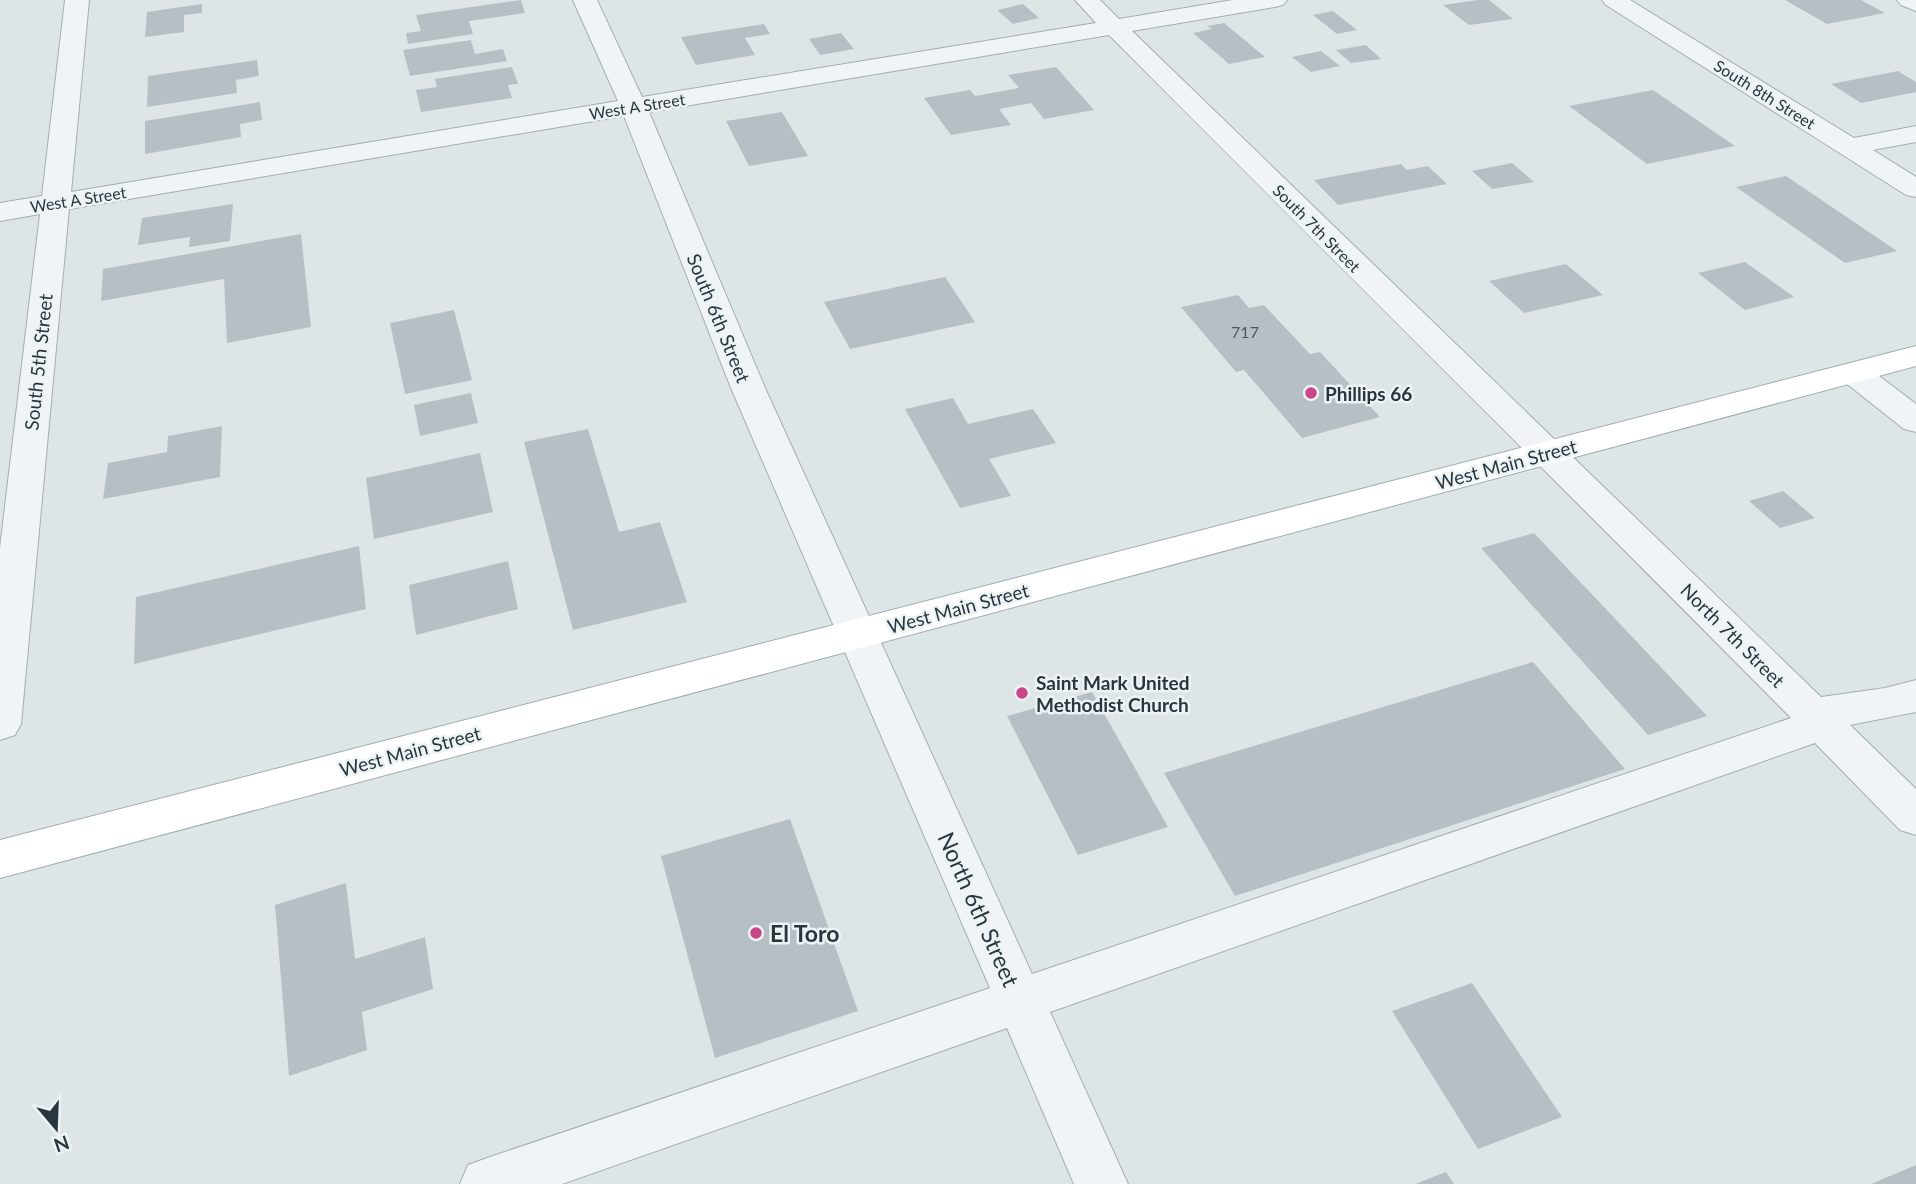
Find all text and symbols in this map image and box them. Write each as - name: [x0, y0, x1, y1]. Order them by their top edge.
- street label: South 8th Street: [1711, 55, 1819, 133]
- street label: West A Street: [588, 89, 687, 123]
- street label: South 7th Street: [1269, 180, 1365, 276]
- street label: West A Street: [29, 182, 128, 216]
- street label: South 6th Street: [683, 250, 755, 386]
- street label: South 5th Street: [19, 292, 57, 431]
- house number: 717: [1231, 322, 1259, 341]
- place label: Phillips 66: [1325, 382, 1412, 405]
- marker: Phillips 66: [1303, 385, 1319, 401]
- street label: West Main Street: [1433, 434, 1579, 494]
- street label: West Main Street: [885, 578, 1031, 638]
- street label: North 7th Street: [1676, 578, 1790, 692]
- place label: Saint Mark United Methodist Church: [1036, 671, 1190, 716]
- marker: Saint Mark United Methodist Church: [1014, 685, 1030, 701]
- street label: West Main Street: [337, 721, 483, 781]
- street label: North 6th Street: [932, 827, 1026, 991]
- place label: El Toro: [770, 919, 839, 947]
- marker: El Toro: [748, 925, 764, 941]
- north arrow: [21, 1093, 91, 1163]
- text: N: [51, 1131, 72, 1158]

